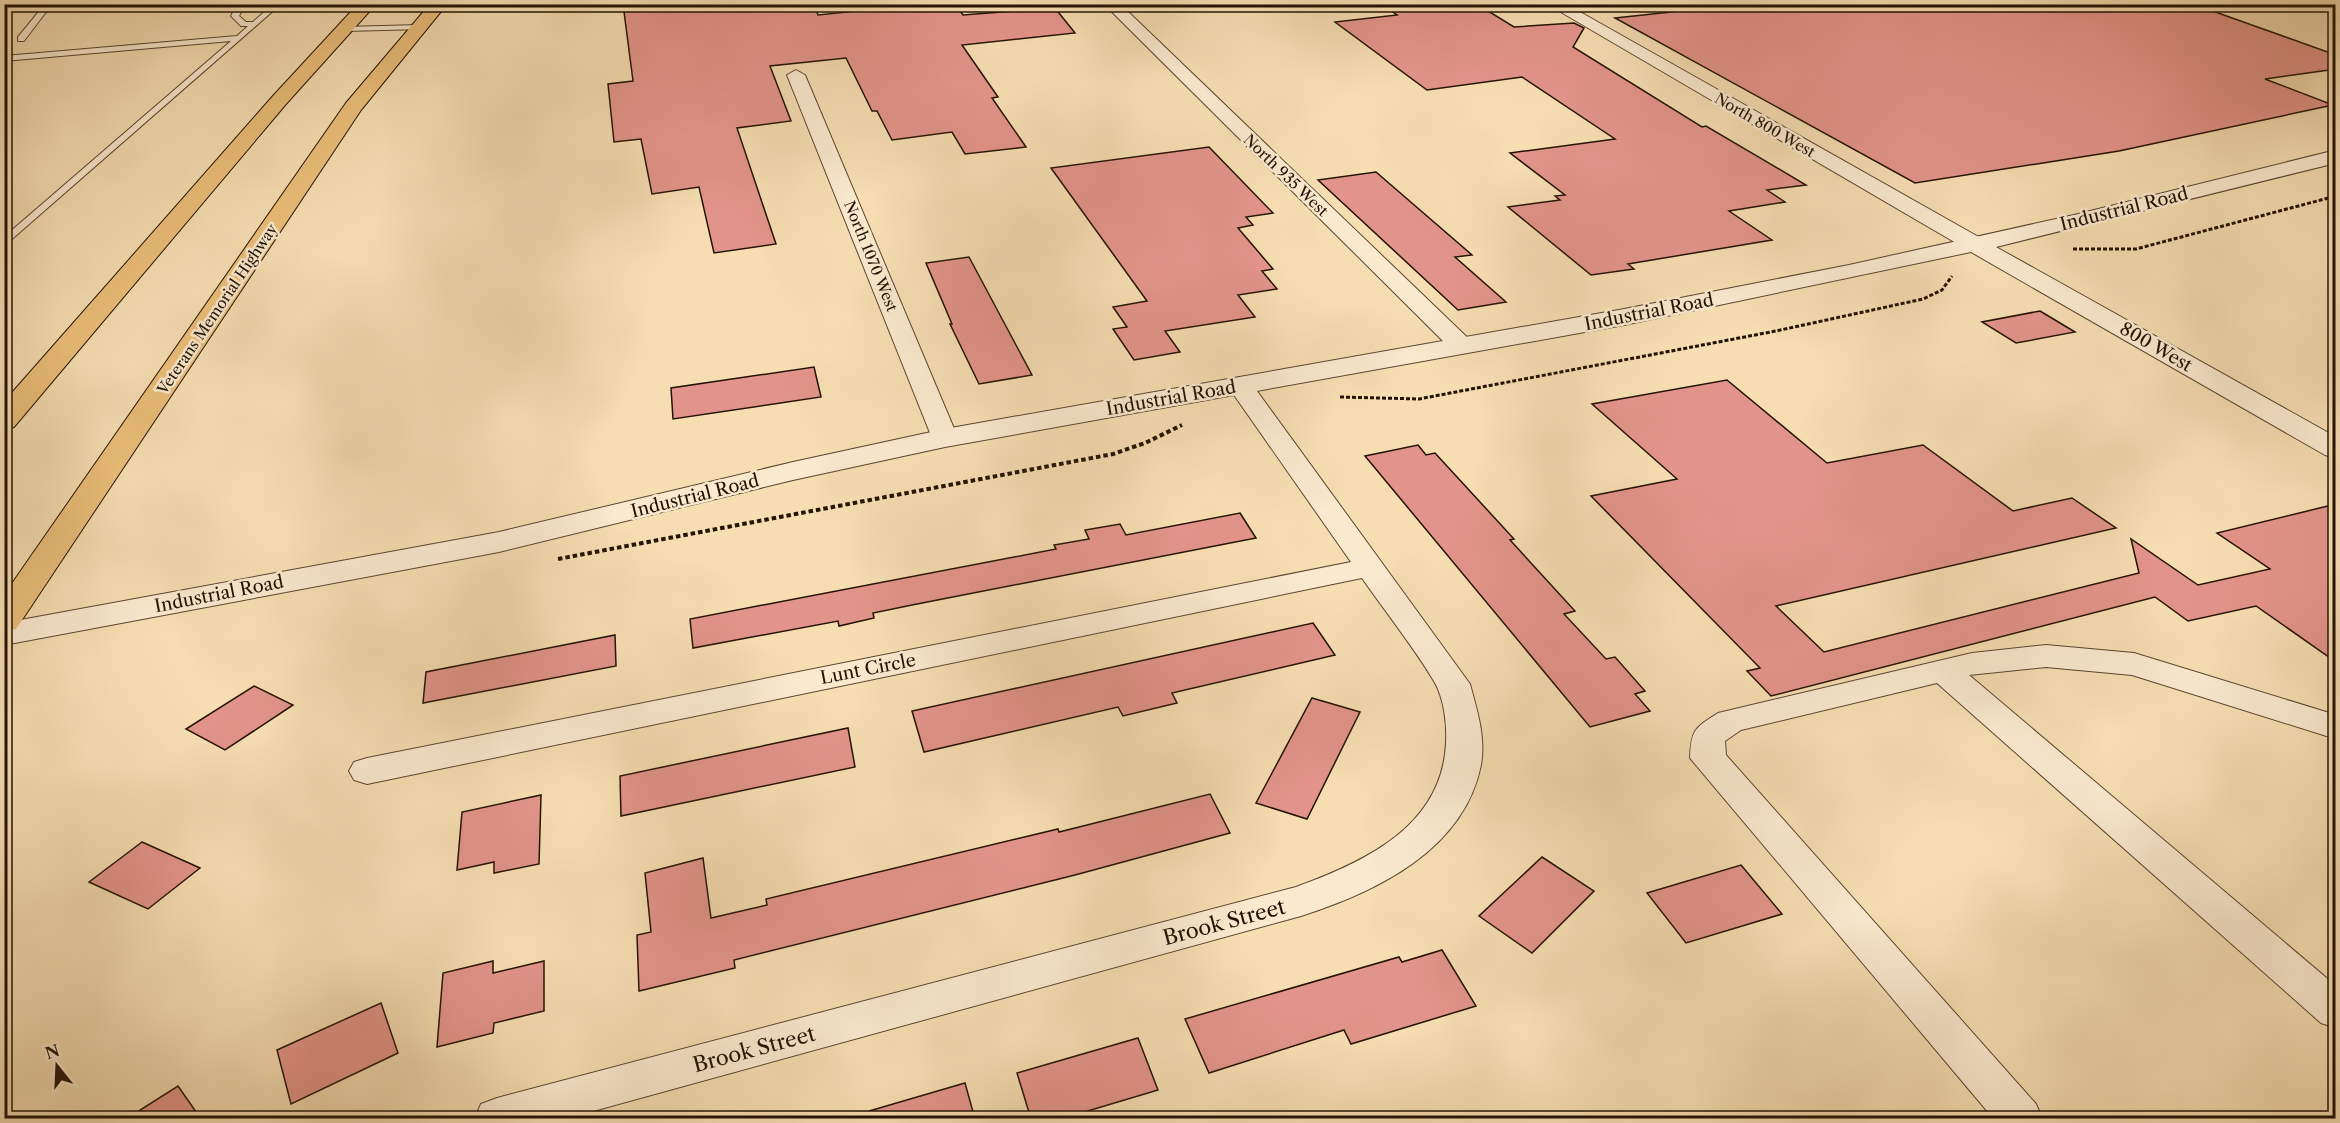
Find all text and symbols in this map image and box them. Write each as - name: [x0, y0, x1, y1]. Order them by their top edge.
- street label: North 800 West: [1711, 89, 1819, 162]
- street label: North 935 West: [1240, 130, 1333, 221]
- street label: Industrial Road: [2058, 182, 2190, 236]
- street label: North 1070 West: [840, 198, 902, 315]
- street label: Veterans Memorial Highway: [152, 220, 282, 399]
- street label: Industrial Road: [1582, 289, 1716, 335]
- street label: 800 West: [2116, 317, 2197, 377]
- street label: Industrial Road: [1104, 376, 1238, 420]
- street label: Industrial Road: [629, 469, 761, 523]
- street label: Industrial Road: [152, 571, 286, 617]
- street label: Lunt Circle: [818, 649, 918, 689]
- street label: Brook Street: [1160, 894, 1289, 950]
- street label: Brook Street: [690, 1021, 819, 1077]
- north arrow: [27, 1036, 87, 1096]
- text: N: [43, 1040, 62, 1063]

